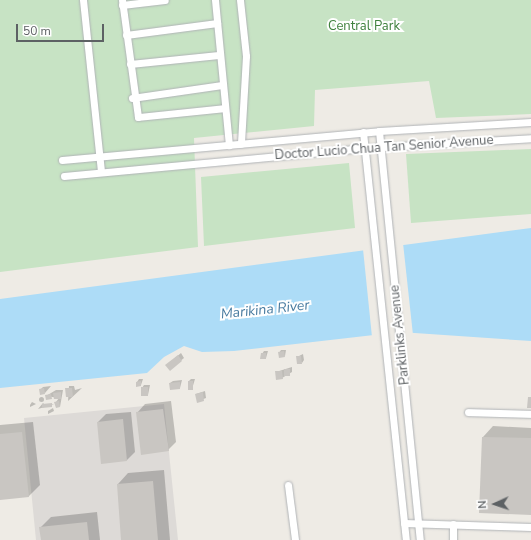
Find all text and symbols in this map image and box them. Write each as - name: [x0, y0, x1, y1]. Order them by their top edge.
- scale bar: [18, 16, 106, 42]
- park label: Central Park: [328, 18, 400, 34]
- text: 50 m: [23, 23, 51, 39]
- street label: Doctor Lucio Chua Tan Senior Avenue: [274, 133, 494, 163]
- street label: Parklinks Avenue: [387, 284, 413, 386]
- water label: Marikina River: [220, 297, 310, 323]
- north arrow: [475, 484, 515, 524]
- text: N: [475, 500, 490, 509]

